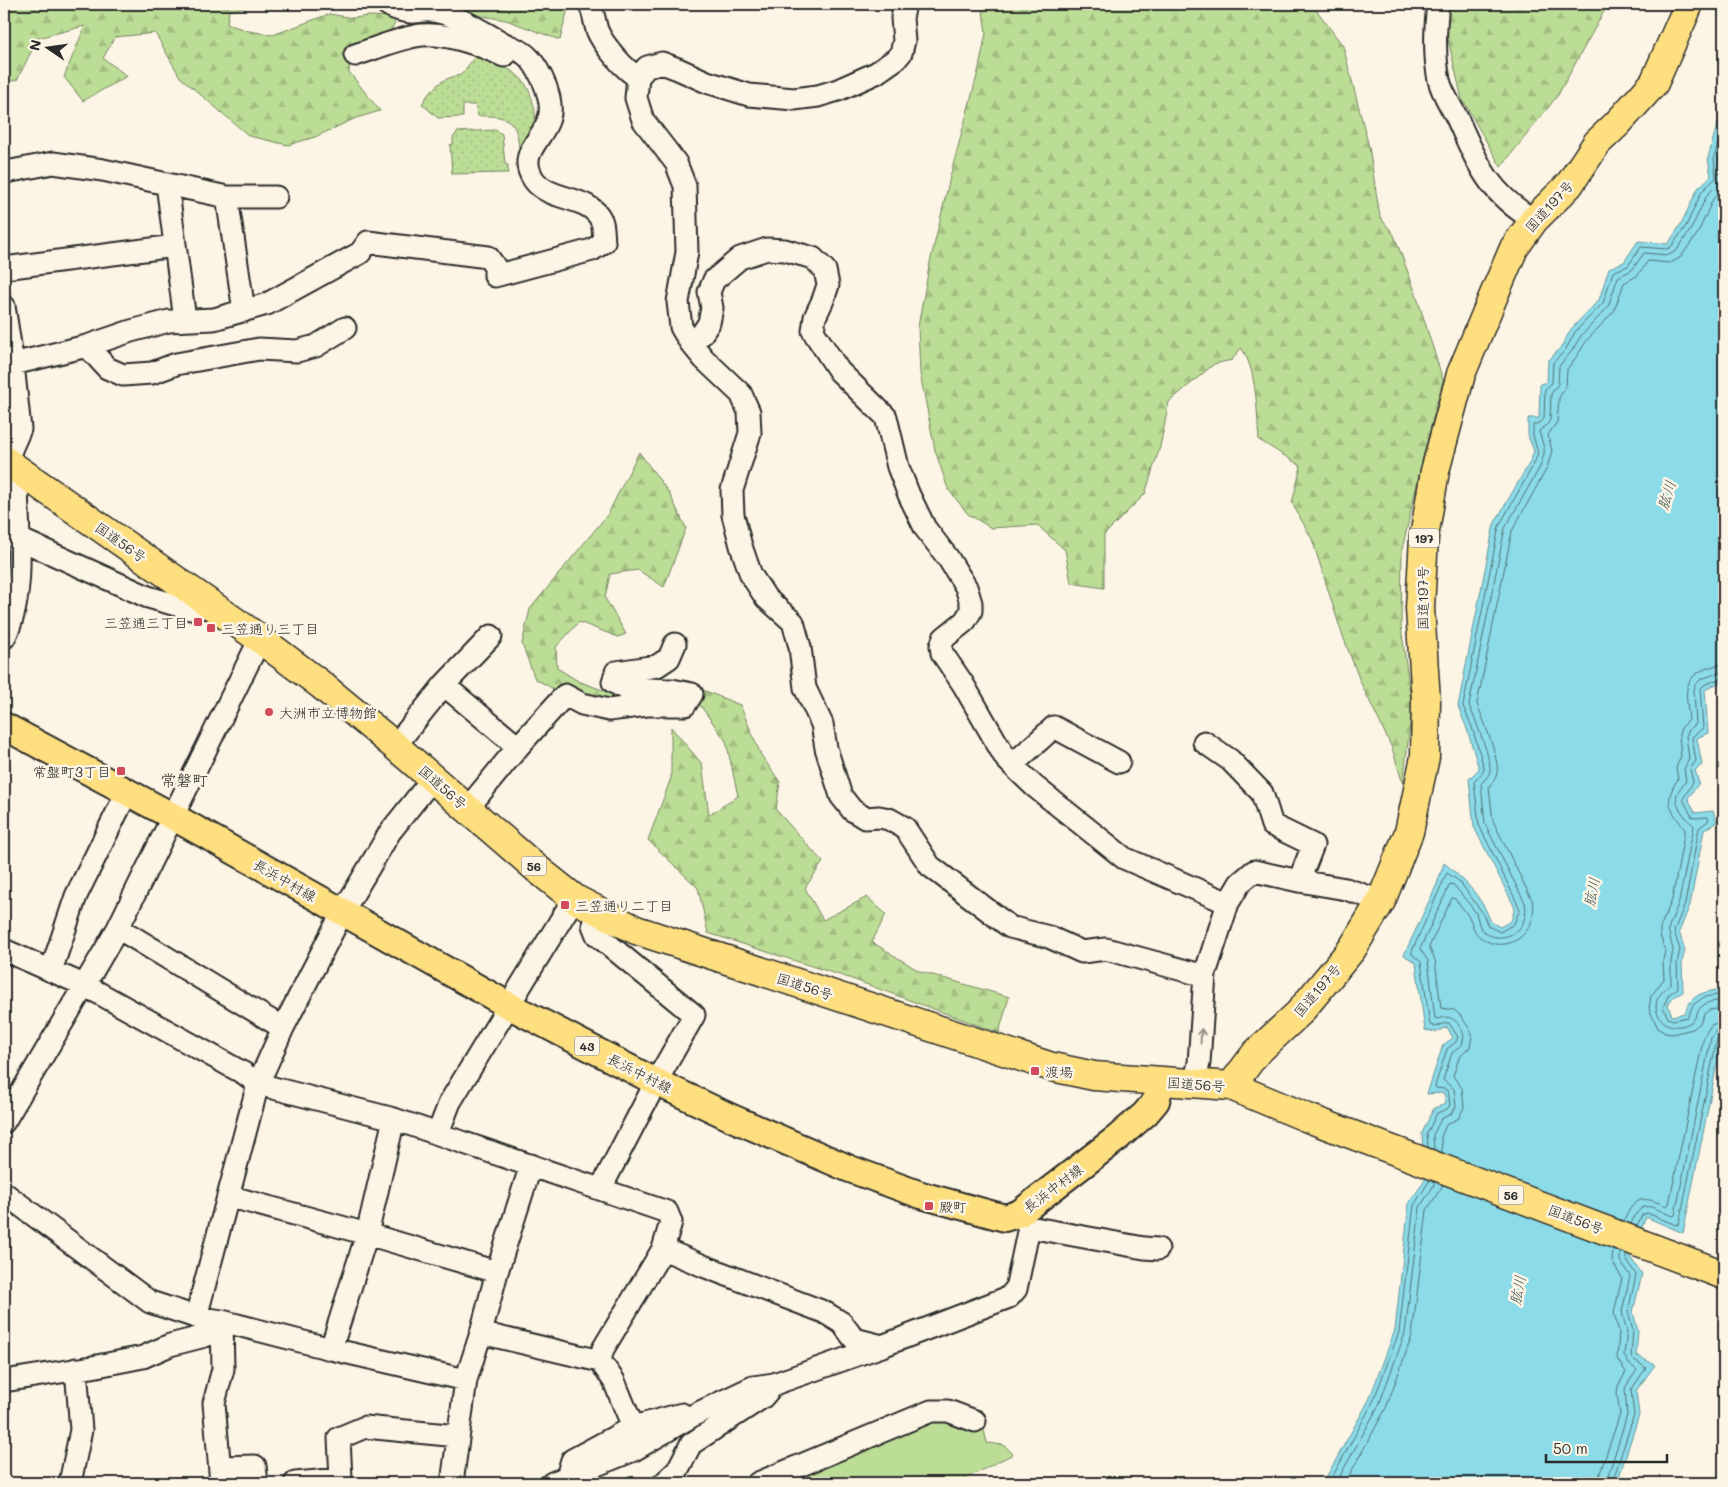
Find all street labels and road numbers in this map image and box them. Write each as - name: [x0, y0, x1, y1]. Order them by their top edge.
- street label: 国道197号: [1520, 176, 1578, 236]
- street label: 国道56号: [92, 517, 150, 567]
- road number: 197: [1409, 528, 1439, 548]
- street label: 国道197号: [1413, 566, 1432, 630]
- street label: 国道56号: [415, 761, 471, 813]
- street label: 長浜中村線: [250, 854, 320, 906]
- road number: 56: [522, 856, 546, 876]
- street label: 国道197号: [1289, 959, 1345, 1021]
- street label: 国道56号: [774, 968, 836, 1004]
- road number: 43: [574, 1036, 600, 1056]
- street label: 長浜中村線: [605, 1049, 675, 1097]
- street label: 国道56号: [1166, 1072, 1226, 1096]
- street label: 長浜中村線: [1019, 1159, 1087, 1217]
- road number: 56: [1498, 1186, 1524, 1204]
- street label: 国道56号: [1545, 1200, 1607, 1238]

